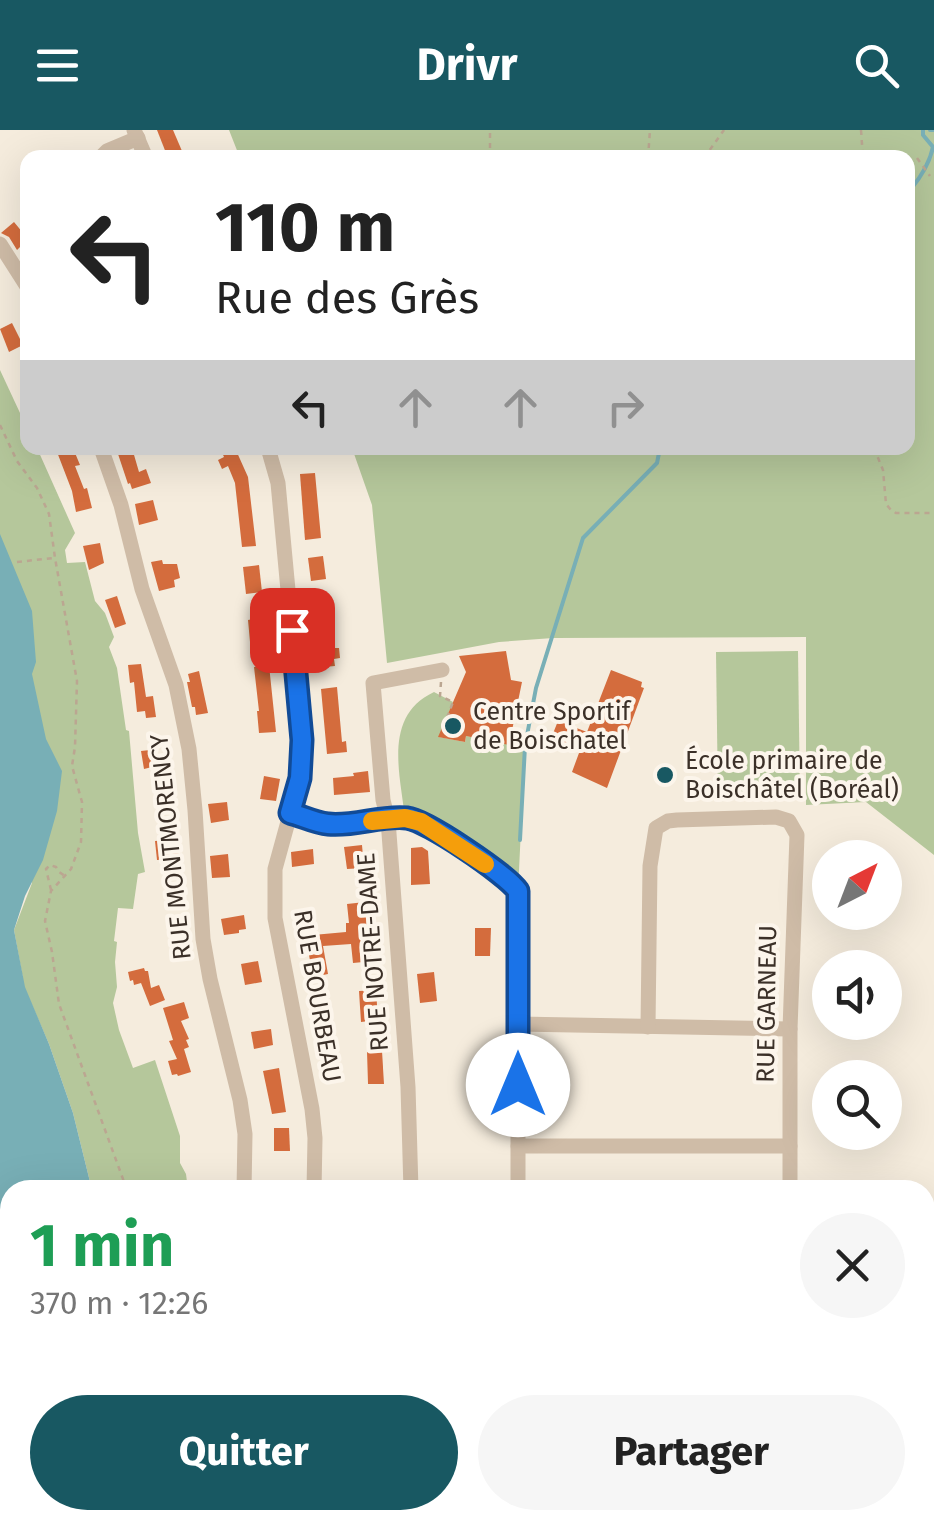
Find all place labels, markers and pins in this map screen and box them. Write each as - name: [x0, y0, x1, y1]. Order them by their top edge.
- pin: [250, 588, 335, 673]
- place label: Centre Sportif de Boischatel: [473, 697, 632, 756]
- marker: Centre Sportif de Boischatel: [442, 715, 464, 737]
- place label: École primaire de Boischâtel (Boréal): [685, 745, 899, 805]
- marker: École primaire de Boischâtel (Boréal): [654, 764, 676, 786]

